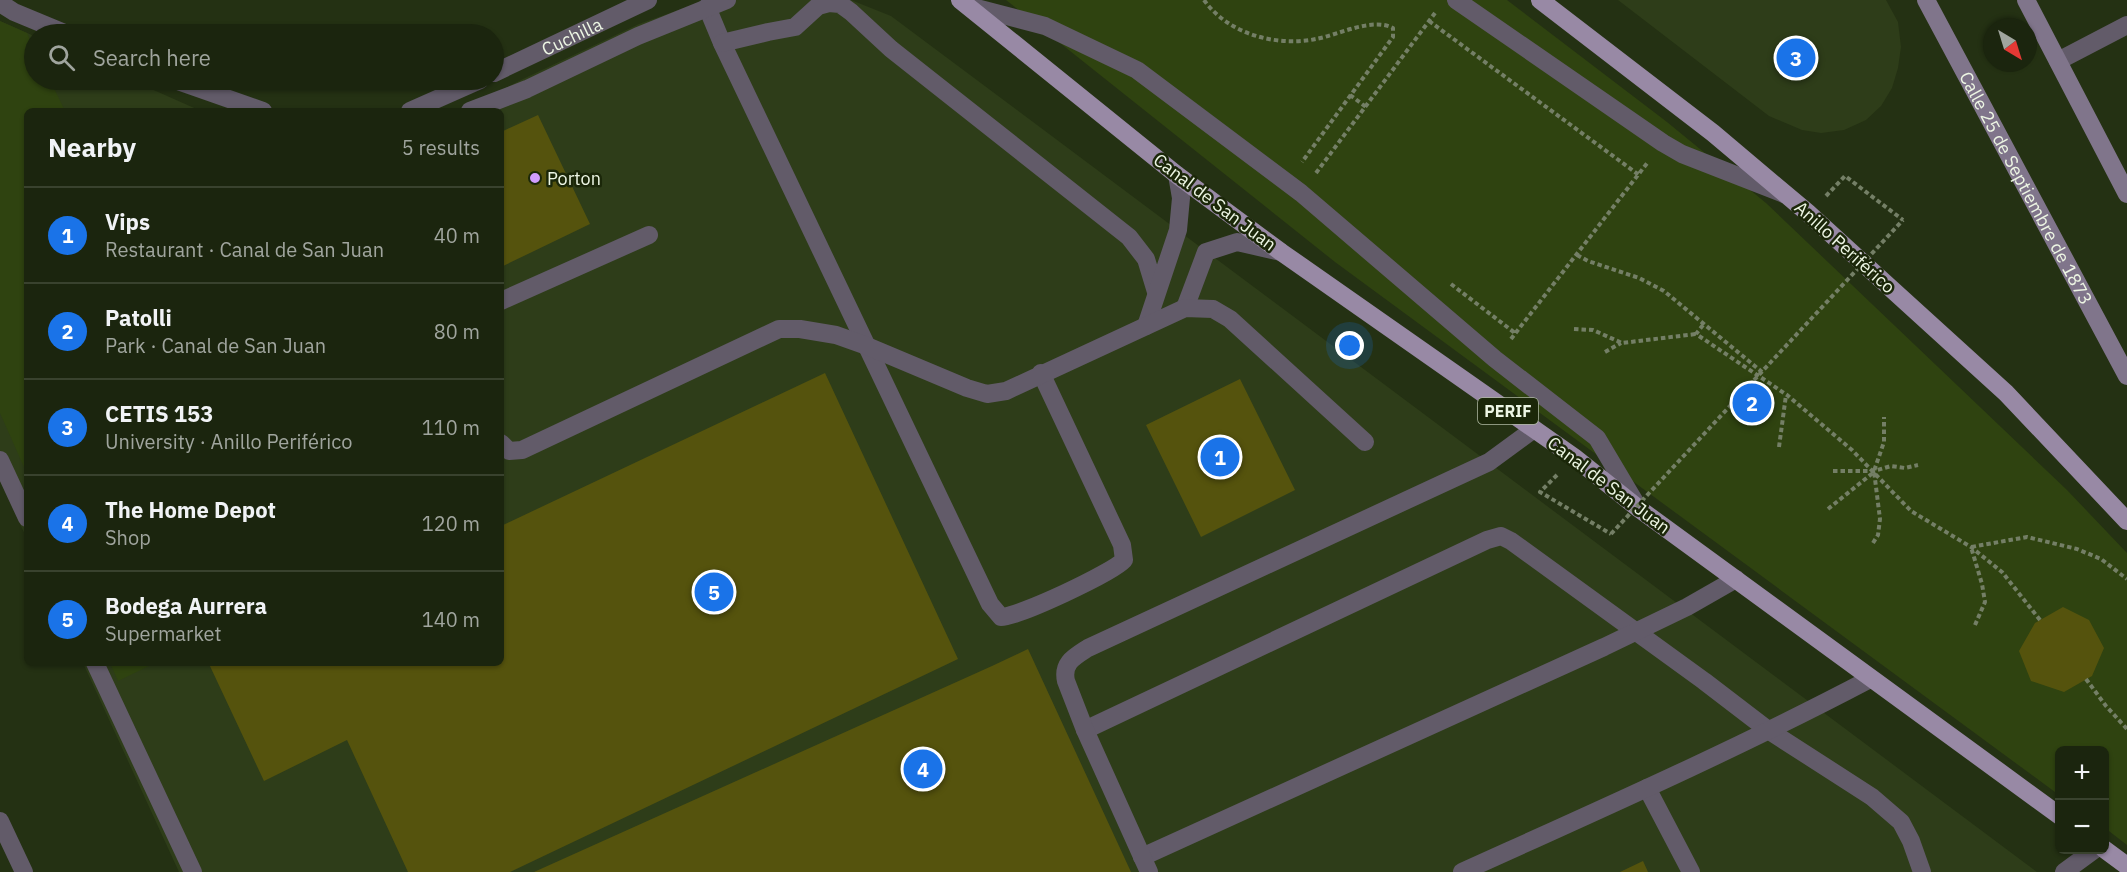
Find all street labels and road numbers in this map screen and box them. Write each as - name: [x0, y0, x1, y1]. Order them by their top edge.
- street label: Cuchilla: [538, 12, 606, 60]
- street label: Calle 25 de Septiembre de 1873: [1955, 67, 2098, 308]
- street label: Canal de San Juan: [1149, 148, 1281, 256]
- street label: Anillo Periférico: [1790, 196, 1900, 298]
- road number: PERIF: [1478, 398, 1538, 424]
- street label: Canal de San Juan: [1543, 431, 1675, 539]

